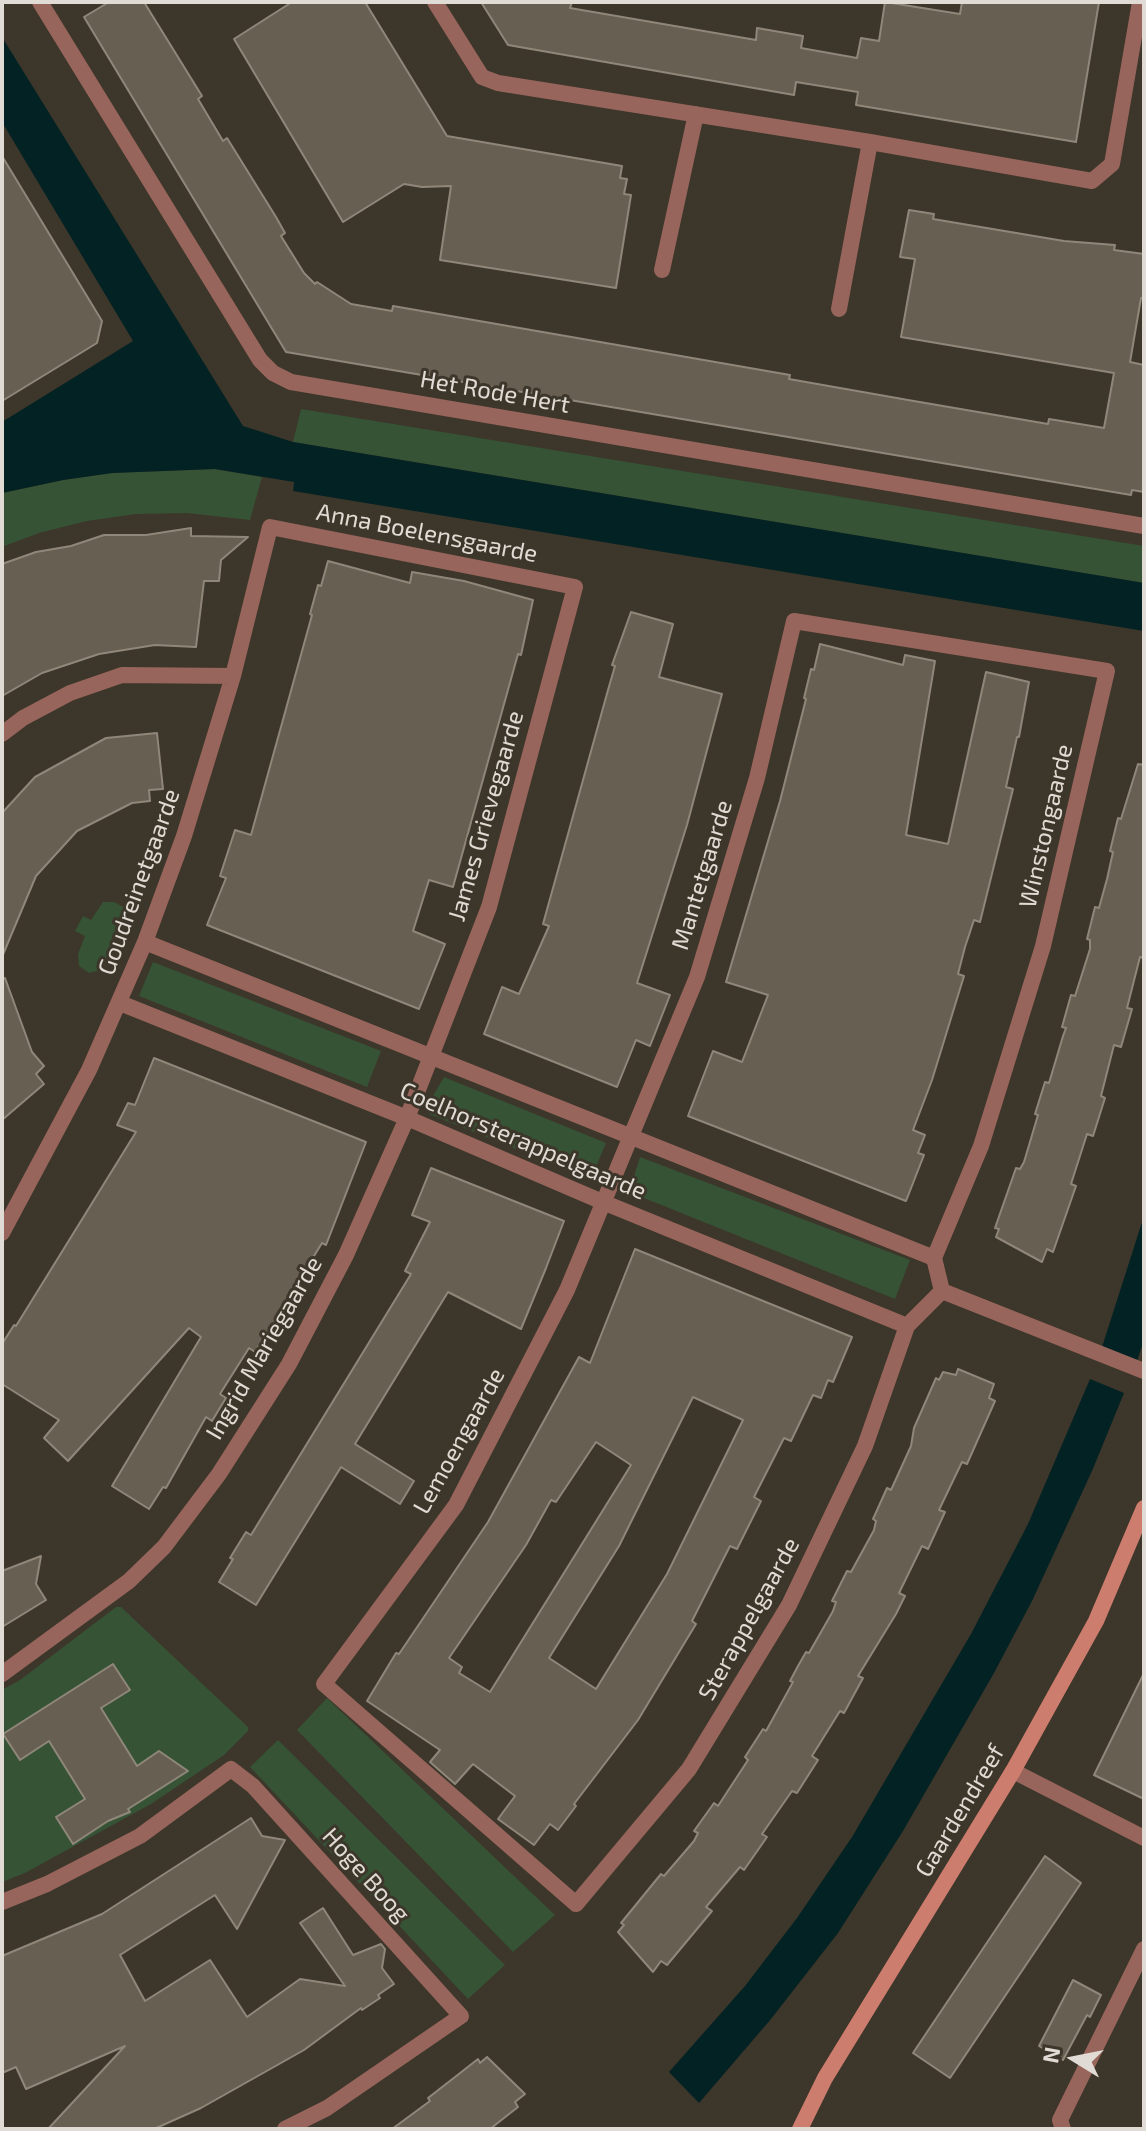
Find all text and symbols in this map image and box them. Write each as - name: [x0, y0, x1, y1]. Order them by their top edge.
- street label: Het Rode Hert: [418, 365, 572, 419]
- street label: Anna Boelensgaarde: [314, 497, 540, 569]
- street label: James Grievegaarde: [442, 708, 530, 924]
- street label: Winstongaarde: [1013, 741, 1079, 911]
- street label: Goudreinetgaarde: [92, 785, 186, 979]
- street label: Mantetgaarde: [666, 797, 738, 953]
- street label: Coelhorsterappelgaarde: [395, 1076, 651, 1206]
- street label: Ingrid Mariegaarde: [200, 1251, 328, 1445]
- street label: Lemoengaarde: [407, 1363, 511, 1519]
- street label: Sterappelgaarde: [692, 1533, 806, 1705]
- street label: Gaardendreef: [909, 1740, 1011, 1882]
- street label: Hoge Boog: [316, 1822, 416, 1928]
- north arrow: [1034, 2019, 1114, 2099]
- text: N: [1036, 2045, 1065, 2065]

